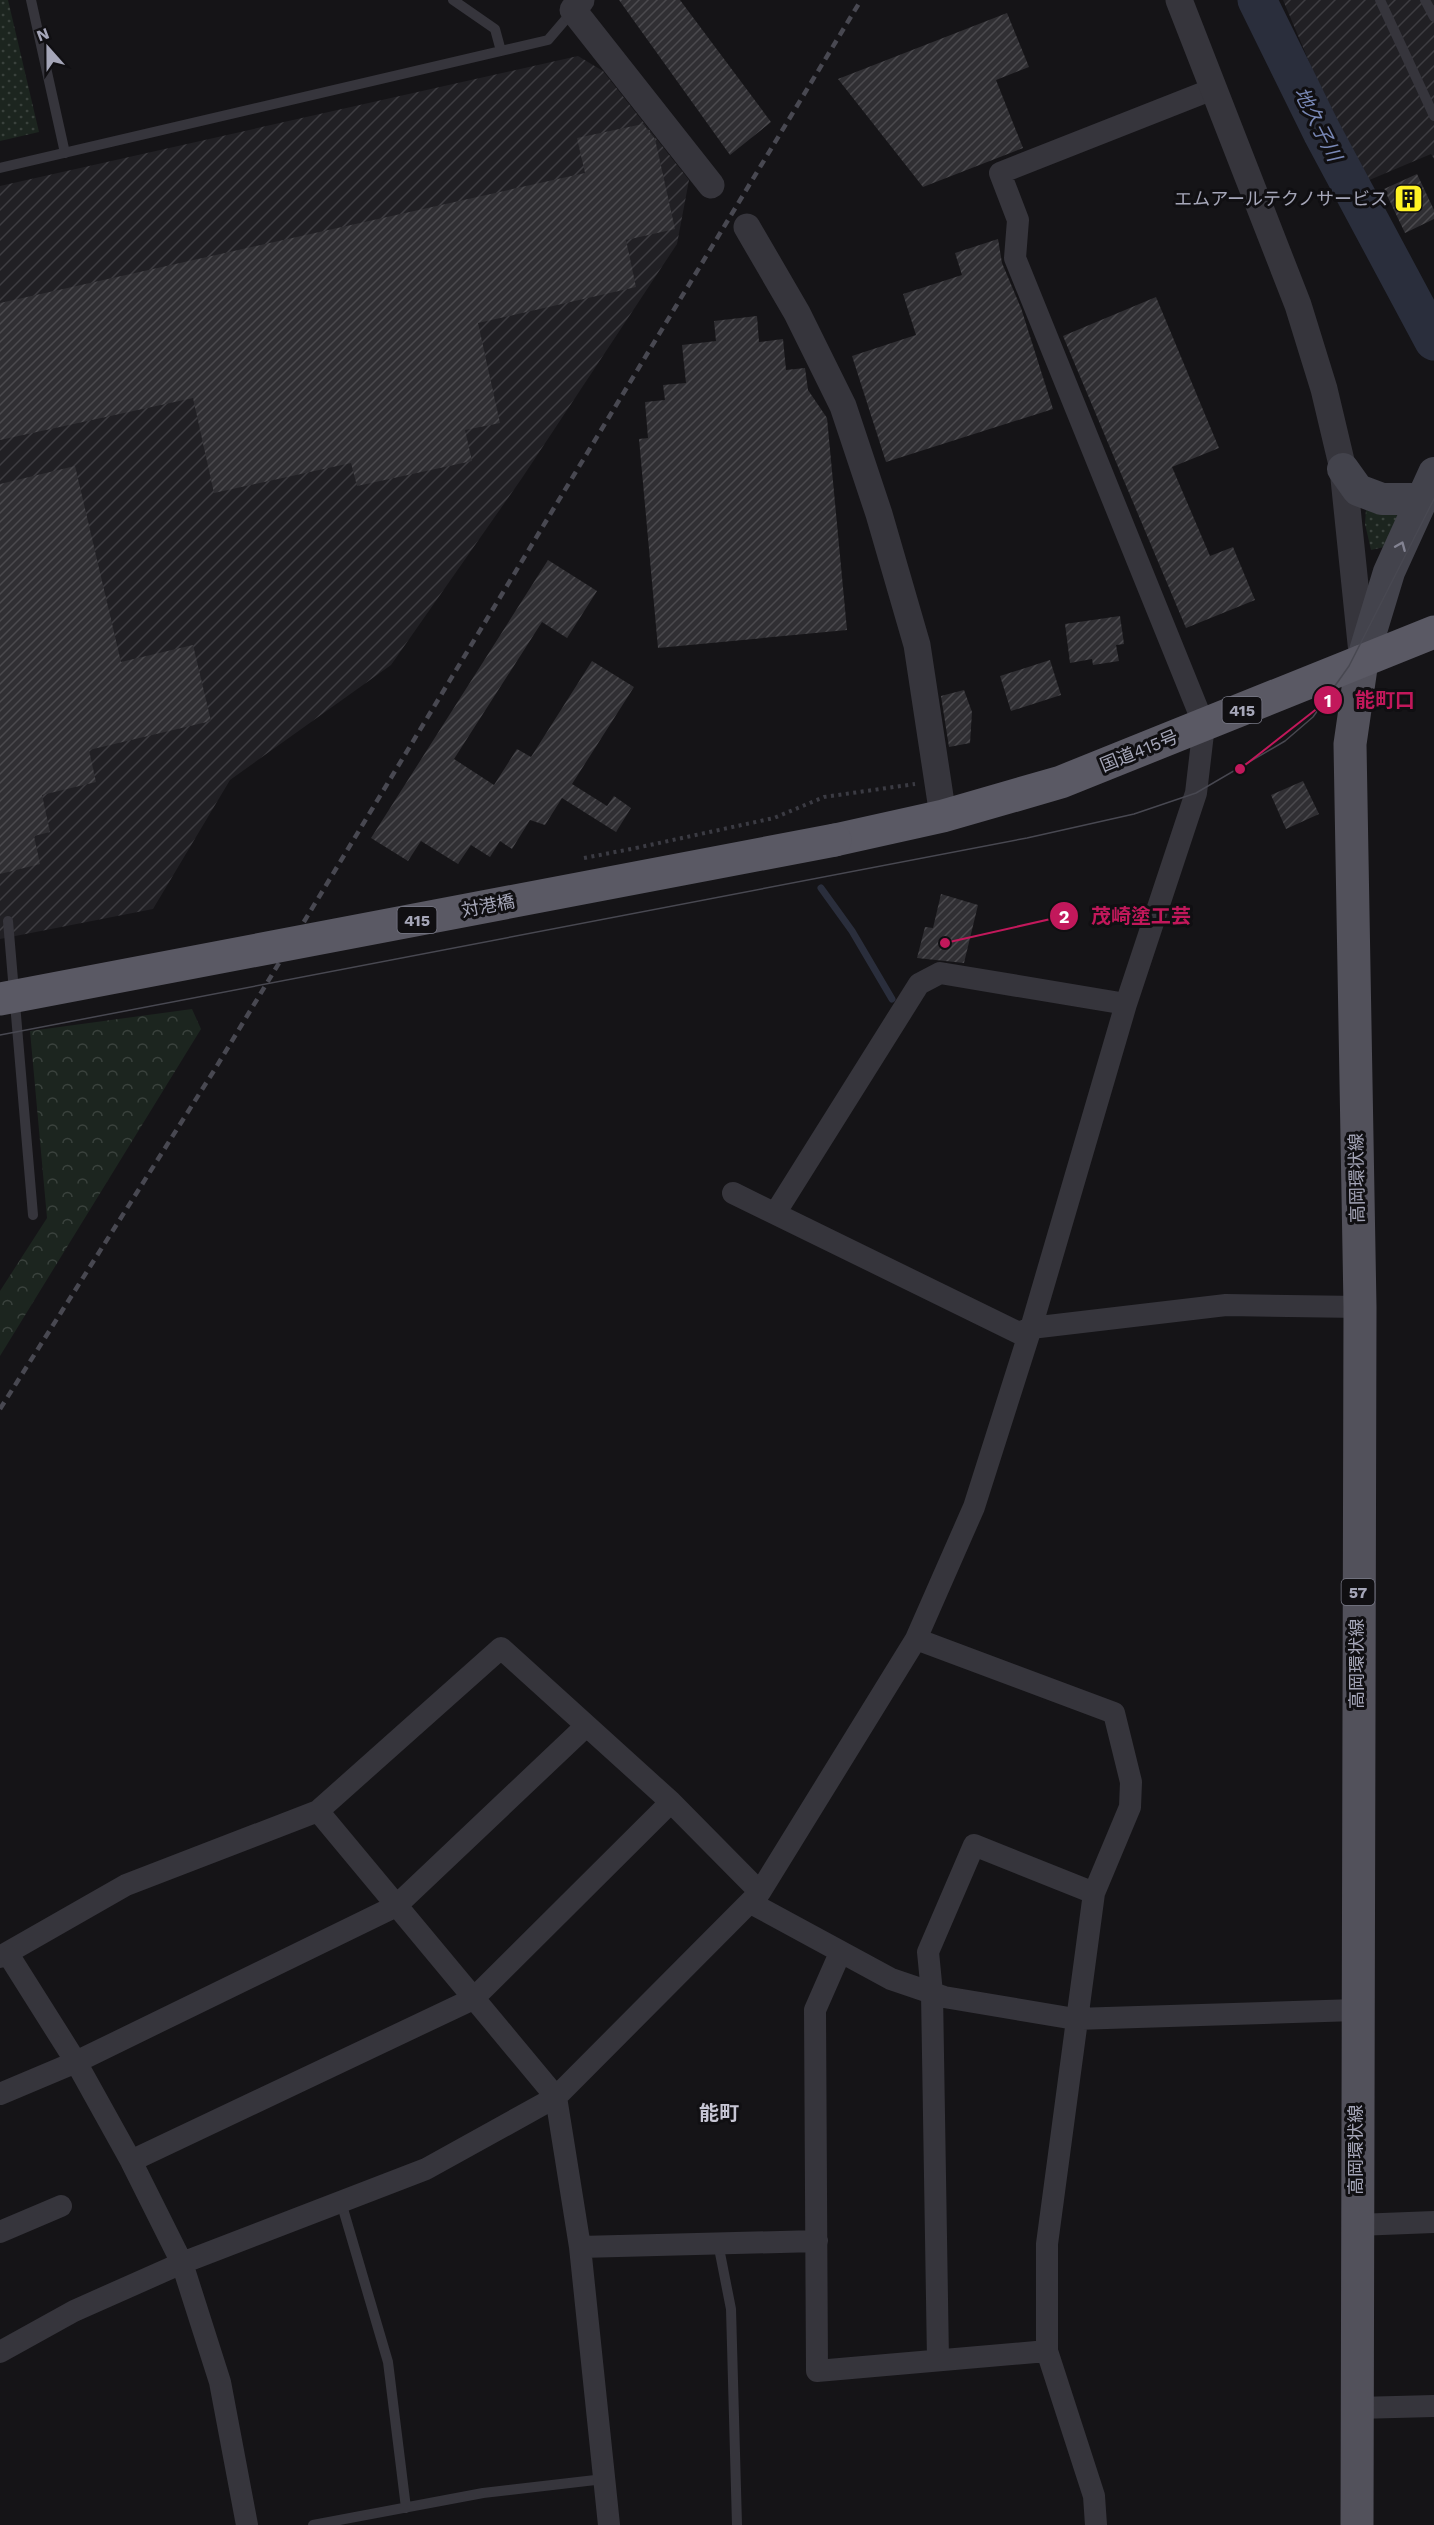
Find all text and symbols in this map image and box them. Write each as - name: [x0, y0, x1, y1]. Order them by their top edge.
- north arrow: [18, 18, 78, 78]
- text: N: [34, 23, 52, 45]
- water label: 地久子川: [1289, 83, 1348, 167]
- building icon: エムアールテクノサービス: [1393, 183, 1425, 215]
- place label: エムアールテクノサービス: [1174, 188, 1388, 209]
- one-way arrow: [1393, 541, 1405, 552]
- callout: 能町口: [1313, 681, 1427, 719]
- text: 能町口: [1355, 688, 1415, 712]
- text: 1: [1324, 690, 1332, 711]
- road number: 415: [1222, 697, 1262, 723]
- street label: 国道415号: [1097, 725, 1181, 776]
- street label: 対港橋: [459, 890, 516, 921]
- callout: 茂崎塗工芸: [1049, 897, 1203, 935]
- text: 茂崎塗工芸: [1091, 904, 1191, 928]
- text: 2: [1059, 906, 1069, 927]
- road number: 415: [398, 907, 436, 933]
- street label: 高岡環状線: [1345, 1133, 1368, 1223]
- road number: 57: [1342, 1579, 1374, 1605]
- street label: 高岡環状線: [1346, 1619, 1367, 1709]
- district label: 能町: [699, 2101, 739, 2125]
- street label: 高岡環状線: [1345, 2105, 1366, 2195]

